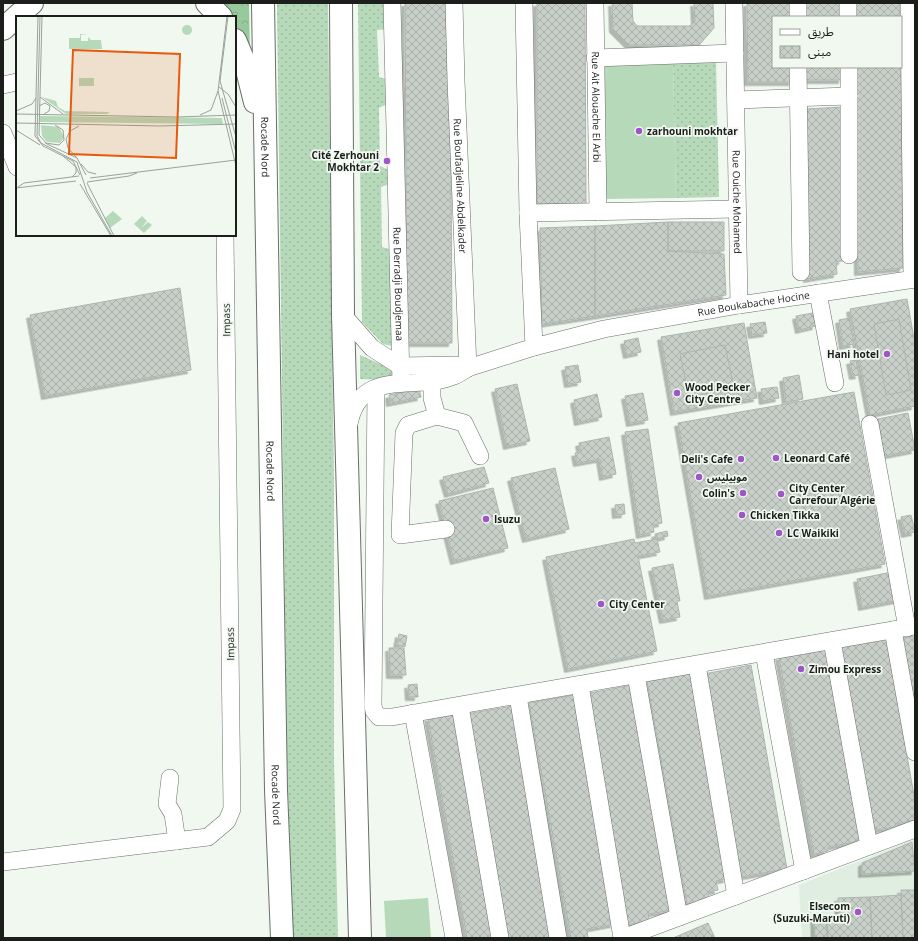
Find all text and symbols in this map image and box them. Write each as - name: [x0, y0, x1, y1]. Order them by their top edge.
- inset map: [16, 16, 236, 236]
- legend: [772, 16, 902, 68]
- text: طريق: [808, 23, 834, 40]
- text: مبنى: [808, 43, 831, 60]
- street label: Rue Ait Alouache El Arbi: [589, 51, 604, 163]
- street label: Rocade Nord: [258, 117, 273, 177]
- street label: Rue Boufadjeline Abdelkader: [451, 118, 470, 254]
- place label: zarhouni mokhtar: [647, 124, 738, 138]
- marker: zarhouni mokhtar: [634, 126, 644, 136]
- place label: Cité Zerhouni Mokhtar 2: [312, 148, 379, 174]
- street label: Rue Ouiche Mohamed: [729, 150, 745, 254]
- marker: Cité Zerhouni Mokhtar 2: [382, 156, 392, 166]
- street label: Rue Derradji Boudjemaa: [390, 227, 407, 341]
- street label: Rue Boukabache Hocine: [696, 288, 811, 319]
- street label: Impass: [219, 303, 233, 337]
- place label: Hani hotel: [827, 347, 879, 361]
- marker: Hani hotel: [882, 349, 892, 359]
- place label: Wood Pecker City Centre: [685, 380, 750, 406]
- marker: Wood Pecker City Centre: [672, 388, 682, 398]
- street label: Rocade Nord: [263, 440, 278, 501]
- place label: Leonard Café: [784, 451, 850, 465]
- place label: Deli's Cafe: [681, 452, 733, 466]
- marker: Leonard Café: [771, 453, 781, 463]
- marker: Deli's Cafe: [736, 454, 746, 464]
- place label: موبيليس: [707, 470, 747, 484]
- marker: موبيليس: [694, 472, 704, 482]
- place label: City Center Carrefour Algérie: [789, 481, 875, 507]
- place label: Colin's: [702, 486, 735, 500]
- marker: Colin's: [738, 488, 748, 498]
- marker: City Center Carrefour Algérie: [776, 489, 786, 499]
- place label: Chicken Tikka: [750, 508, 820, 522]
- marker: Chicken Tikka: [737, 510, 747, 520]
- place label: Isuzu: [494, 512, 520, 526]
- marker: Isuzu: [481, 514, 491, 524]
- place label: LC Waikiki: [787, 526, 839, 540]
- marker: LC Waikiki: [774, 528, 784, 538]
- place label: City Center: [609, 597, 665, 611]
- marker: City Center: [596, 599, 606, 609]
- street label: Impass: [223, 627, 237, 661]
- place label: Zimou Express: [809, 662, 881, 676]
- marker: Zimou Express: [796, 664, 806, 674]
- street label: Rocade Nord: [269, 764, 284, 825]
- place label: Elsecom (Suzuki-Maruti): [773, 899, 850, 925]
- marker: Elsecom (Suzuki-Maruti): [853, 907, 863, 917]

